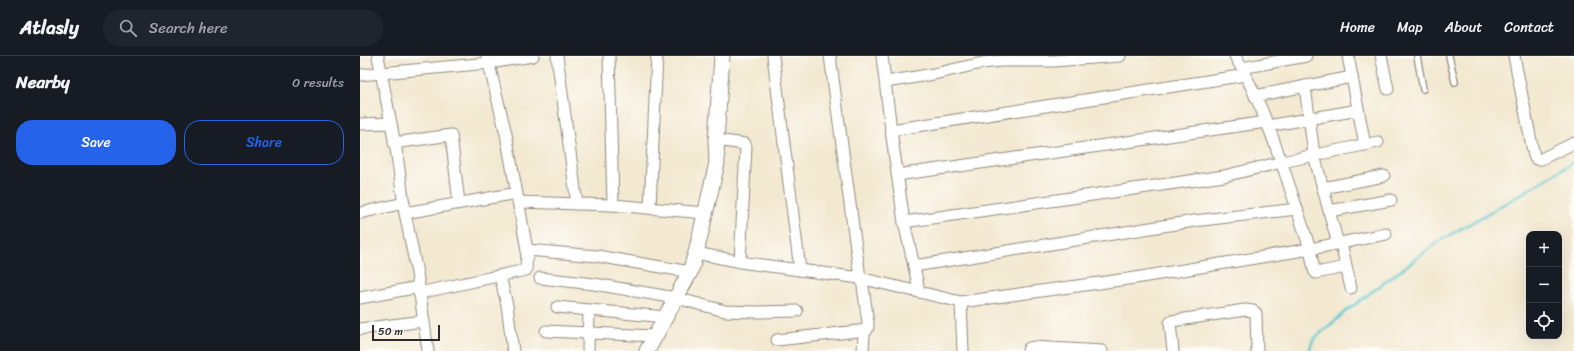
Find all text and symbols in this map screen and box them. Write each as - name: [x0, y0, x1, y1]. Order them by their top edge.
- search box: [103, 10, 383, 46]
- text: Atlasly: [20, 11, 79, 44]
- text: Search here: [149, 15, 228, 41]
- text: Home: [1340, 15, 1375, 40]
- text: Map: [1397, 15, 1423, 40]
- text: About: [1445, 15, 1482, 40]
- text: Contact: [1504, 15, 1554, 40]
- icon: search: [117, 17, 139, 39]
- text: Nearby: [16, 67, 70, 97]
- text: 0 results: [292, 71, 344, 94]
- button: Save: [16, 120, 176, 165]
- button: Share: [184, 120, 344, 165]
- map controls: [1526, 231, 1562, 339]
- button: +: [1526, 231, 1562, 267]
- button: −: [1526, 267, 1562, 303]
- button: locate: [1526, 303, 1562, 339]
- text: 50 m: [378, 322, 403, 341]
- scale bar: [372, 323, 440, 342]

